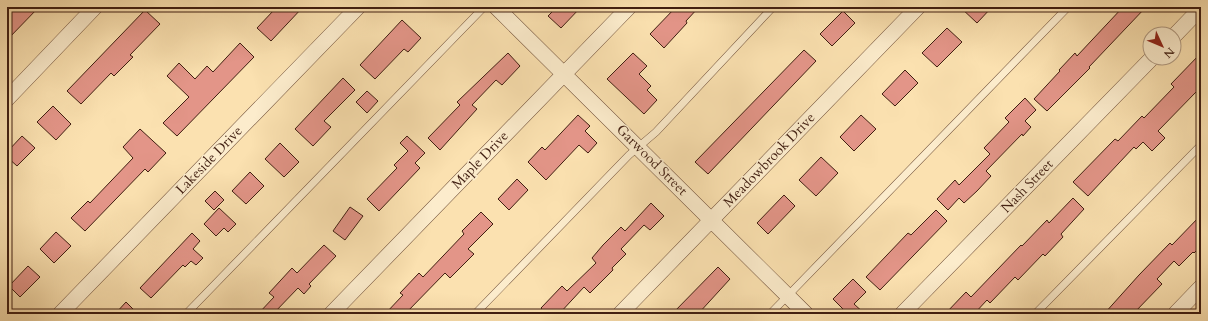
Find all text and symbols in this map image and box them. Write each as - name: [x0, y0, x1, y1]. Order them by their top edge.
- north arrow: [1142, 26, 1182, 66]
- text: N: [1160, 44, 1178, 62]
- street label: Meadowbrook Drive: [719, 109, 819, 211]
- street label: Garwood Street: [612, 120, 692, 200]
- street label: Lakeside Drive: [171, 122, 247, 198]
- street label: Maple Drive: [447, 127, 513, 193]
- street label: Nash Street: [997, 155, 1058, 217]

